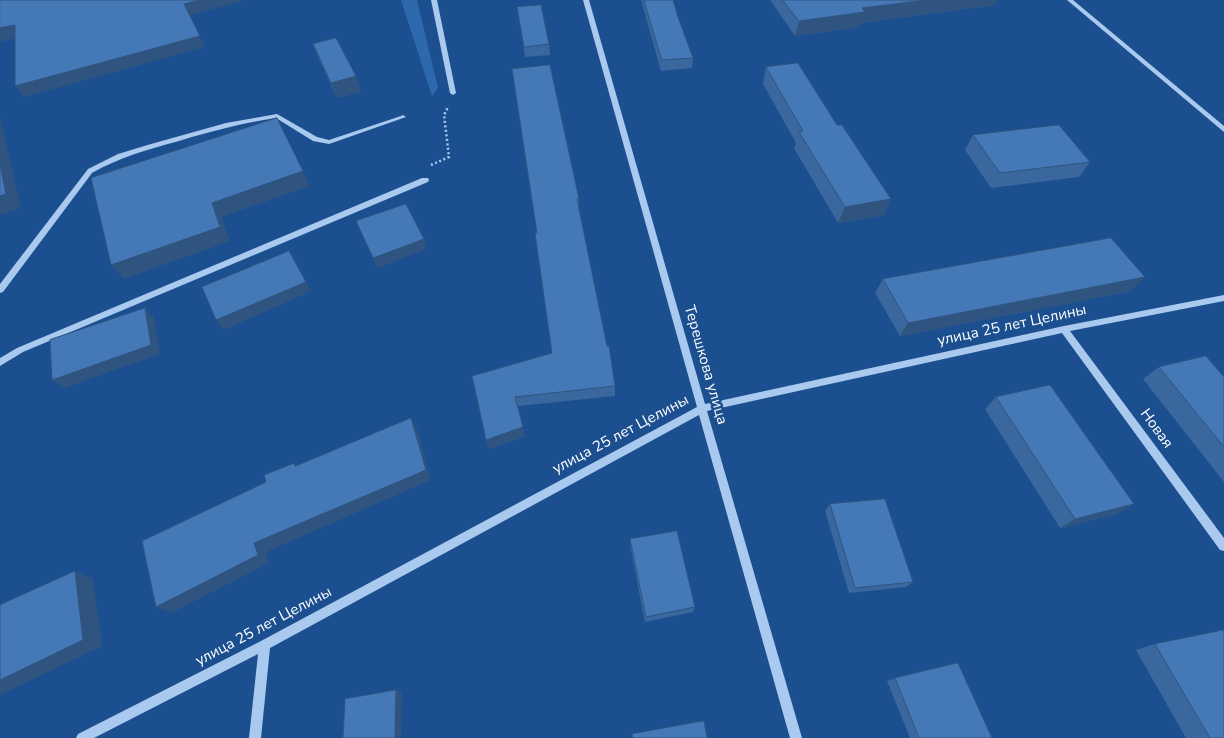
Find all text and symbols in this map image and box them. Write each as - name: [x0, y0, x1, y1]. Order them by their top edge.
- street label: улица 25 лет Целины: [936, 301, 1088, 351]
- street label: Терешкова улица: [679, 303, 731, 427]
- street label: улица 25 лет Целины: [550, 391, 692, 479]
- street label: Новая: [1136, 406, 1176, 452]
- street label: улица 25 лет Целины: [193, 583, 335, 671]

